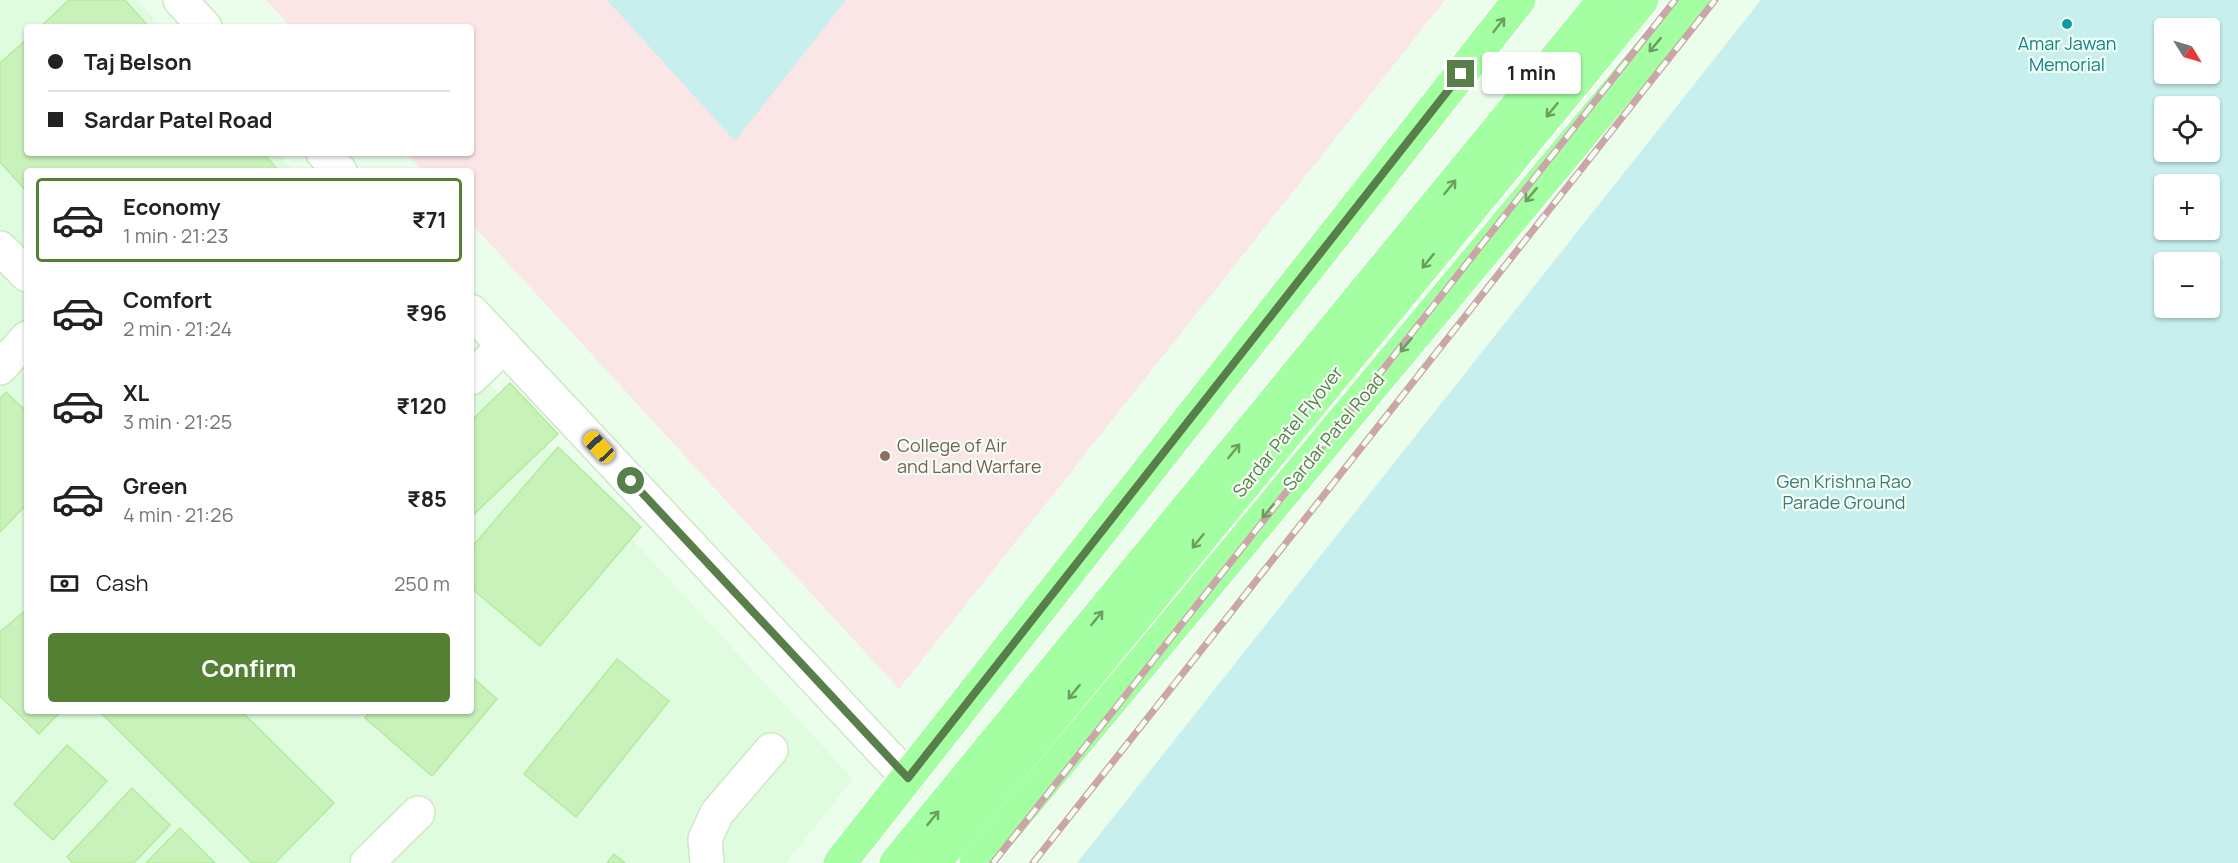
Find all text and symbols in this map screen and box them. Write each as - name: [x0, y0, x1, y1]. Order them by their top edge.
- one-way arrow: [1493, 17, 1506, 33]
- marker: Amar Jawan Memorial: [2060, 17, 2074, 31]
- north arrow: [2154, 18, 2220, 84]
- map controls: [2154, 18, 2220, 318]
- place label: Amar Jawan Memorial: [2018, 31, 2116, 76]
- one-way arrow: [1649, 37, 1662, 53]
- text: Taj Belson: [84, 47, 192, 77]
- callout: 1 min: [1482, 53, 1581, 95]
- text: 1 min: [1507, 59, 1556, 86]
- route end: [1447, 60, 1474, 87]
- button: locate: [2154, 96, 2220, 162]
- one-way arrow: [1545, 102, 1558, 118]
- text: Sardar Patel Road: [84, 105, 273, 135]
- button: +: [2154, 174, 2220, 240]
- one-way arrow: [1444, 179, 1457, 195]
- one-way arrow: [1524, 187, 1537, 203]
- text: Economy: [123, 192, 221, 222]
- icon: car: [51, 193, 105, 247]
- text: ₹71: [412, 205, 447, 235]
- text: 1 min · 21:23: [123, 222, 228, 249]
- button: −: [2154, 252, 2220, 318]
- one-way arrow: [1421, 253, 1435, 268]
- text: Comfort: [123, 285, 212, 315]
- icon: car: [51, 286, 105, 340]
- text: ₹96: [406, 298, 447, 328]
- text: 2 min · 21:24: [123, 315, 232, 342]
- one-way arrow: [1399, 337, 1413, 352]
- street label: Sardar Patel Flyover: [1227, 360, 1348, 502]
- street label: Sardar Patel Road: [1277, 368, 1389, 495]
- text: XL: [123, 378, 149, 408]
- icon: car: [51, 379, 105, 433]
- text: ₹120: [396, 391, 447, 421]
- text: 3 min · 21:25: [123, 408, 232, 435]
- car: [580, 428, 618, 466]
- place label: College of Air and Land Warfare: [897, 433, 1041, 478]
- one-way arrow: [1227, 443, 1240, 459]
- marker: College of Air and Land Warfare: [878, 449, 892, 463]
- route start: [617, 467, 644, 494]
- park label: Gen Krishna Rao Parade Ground: [1776, 469, 1912, 514]
- text: Green: [123, 471, 188, 501]
- icon: car: [51, 472, 105, 526]
- text: ₹85: [407, 484, 447, 514]
- text: 4 min · 21:26: [123, 501, 234, 528]
- one-way arrow: [1262, 503, 1275, 519]
- one-way arrow: [1191, 533, 1204, 549]
- icon: cash: [48, 567, 81, 600]
- text: Cash: [96, 568, 149, 598]
- text: 250 m: [394, 570, 450, 597]
- one-way arrow: [1090, 610, 1103, 626]
- button: Confirm: [48, 633, 450, 702]
- one-way arrow: [1067, 684, 1081, 699]
- one-way arrow: [926, 811, 940, 826]

